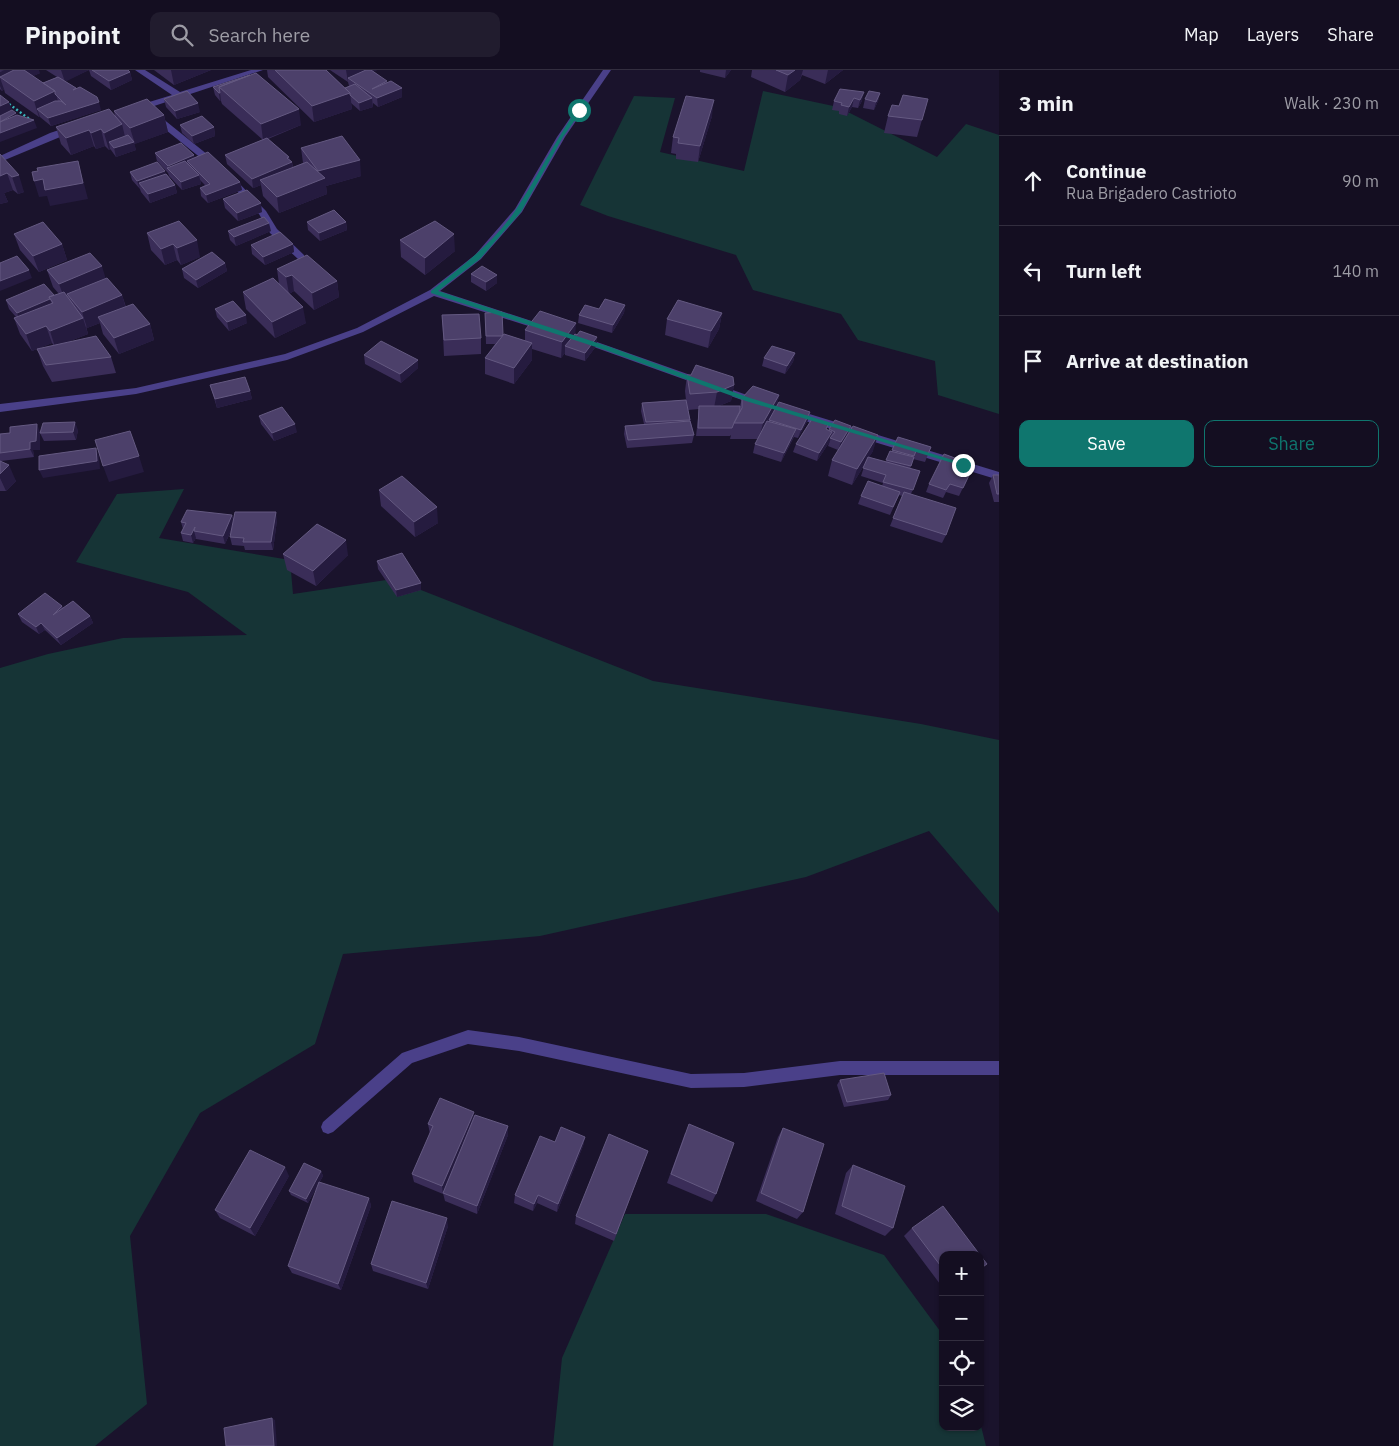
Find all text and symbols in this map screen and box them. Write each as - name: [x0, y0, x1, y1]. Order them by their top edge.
- search box: [150, 12, 500, 57]
- text: Pinpoint: [25, 19, 120, 51]
- icon: search: [168, 21, 196, 49]
- text: Search here: [208, 23, 310, 47]
- text: Map: [1184, 23, 1219, 46]
- text: Layers: [1247, 23, 1299, 46]
- text: Share: [1327, 23, 1374, 46]
- text: 3 min: [1019, 89, 1074, 117]
- text: Walk · 230 m: [1284, 93, 1379, 113]
- route start: [568, 99, 591, 122]
- text: Continue: [1066, 159, 1146, 183]
- icon: ahead: [1019, 167, 1047, 195]
- text: 90 m: [1342, 171, 1379, 191]
- text: Rua Brigadero Castrioto: [1066, 183, 1237, 203]
- icon: left: [1019, 257, 1047, 285]
- text: Turn left: [1066, 259, 1142, 283]
- text: 140 m: [1332, 261, 1379, 281]
- icon: arrive: [1019, 347, 1047, 375]
- text: Arrive at destination: [1066, 349, 1249, 373]
- button: Save: [1019, 420, 1194, 467]
- button: Share: [1204, 420, 1379, 467]
- route end: [952, 454, 975, 477]
- map controls: [939, 1251, 984, 1431]
- button: +: [939, 1251, 984, 1296]
- button: −: [939, 1296, 984, 1341]
- button: locate: [939, 1341, 984, 1386]
- button: layers: [939, 1386, 984, 1431]

